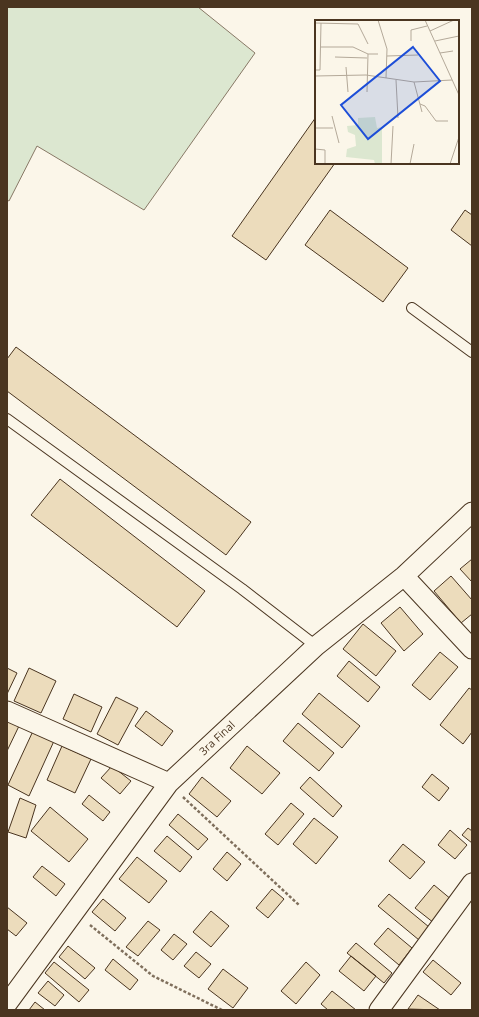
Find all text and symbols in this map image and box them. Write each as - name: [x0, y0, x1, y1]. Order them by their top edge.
- inset map: [315, 20, 459, 164]
- street label: 3ra Final: [196, 717, 238, 758]

